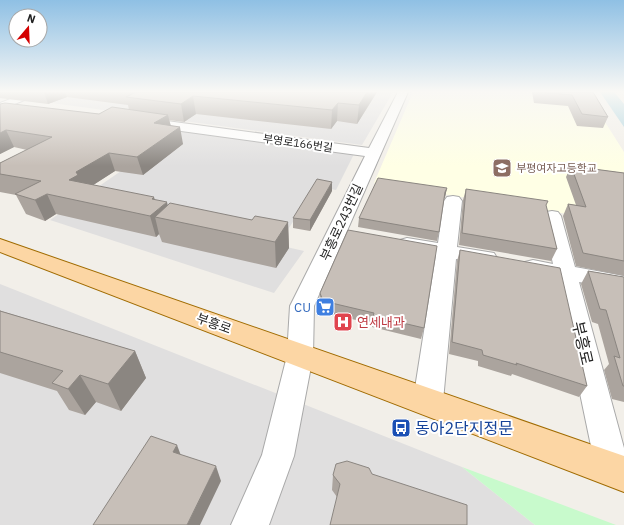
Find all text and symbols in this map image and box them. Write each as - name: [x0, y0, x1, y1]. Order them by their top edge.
- north arrow: [8, 8, 48, 48]
- text: N: [25, 11, 37, 26]
- street label: 부영로166번길: [262, 131, 334, 155]
- school or university icon: 부평여자고등학교: [491, 157, 513, 179]
- place label: 부평여자고등학교: [516, 161, 597, 175]
- street label: 부흥로243번길: [316, 181, 367, 264]
- supermarket icon: CU: [314, 296, 336, 318]
- place label: CU: [294, 299, 311, 316]
- street label: 부흥로: [194, 309, 234, 338]
- hospital icon: 연세내과: [332, 311, 354, 333]
- place label: 연세내과: [357, 314, 405, 331]
- street label: 부흥로: [568, 319, 598, 367]
- bus stop icon: 동아2단지정문: [390, 417, 412, 439]
- place label: 동아2단지정문: [415, 418, 513, 438]

